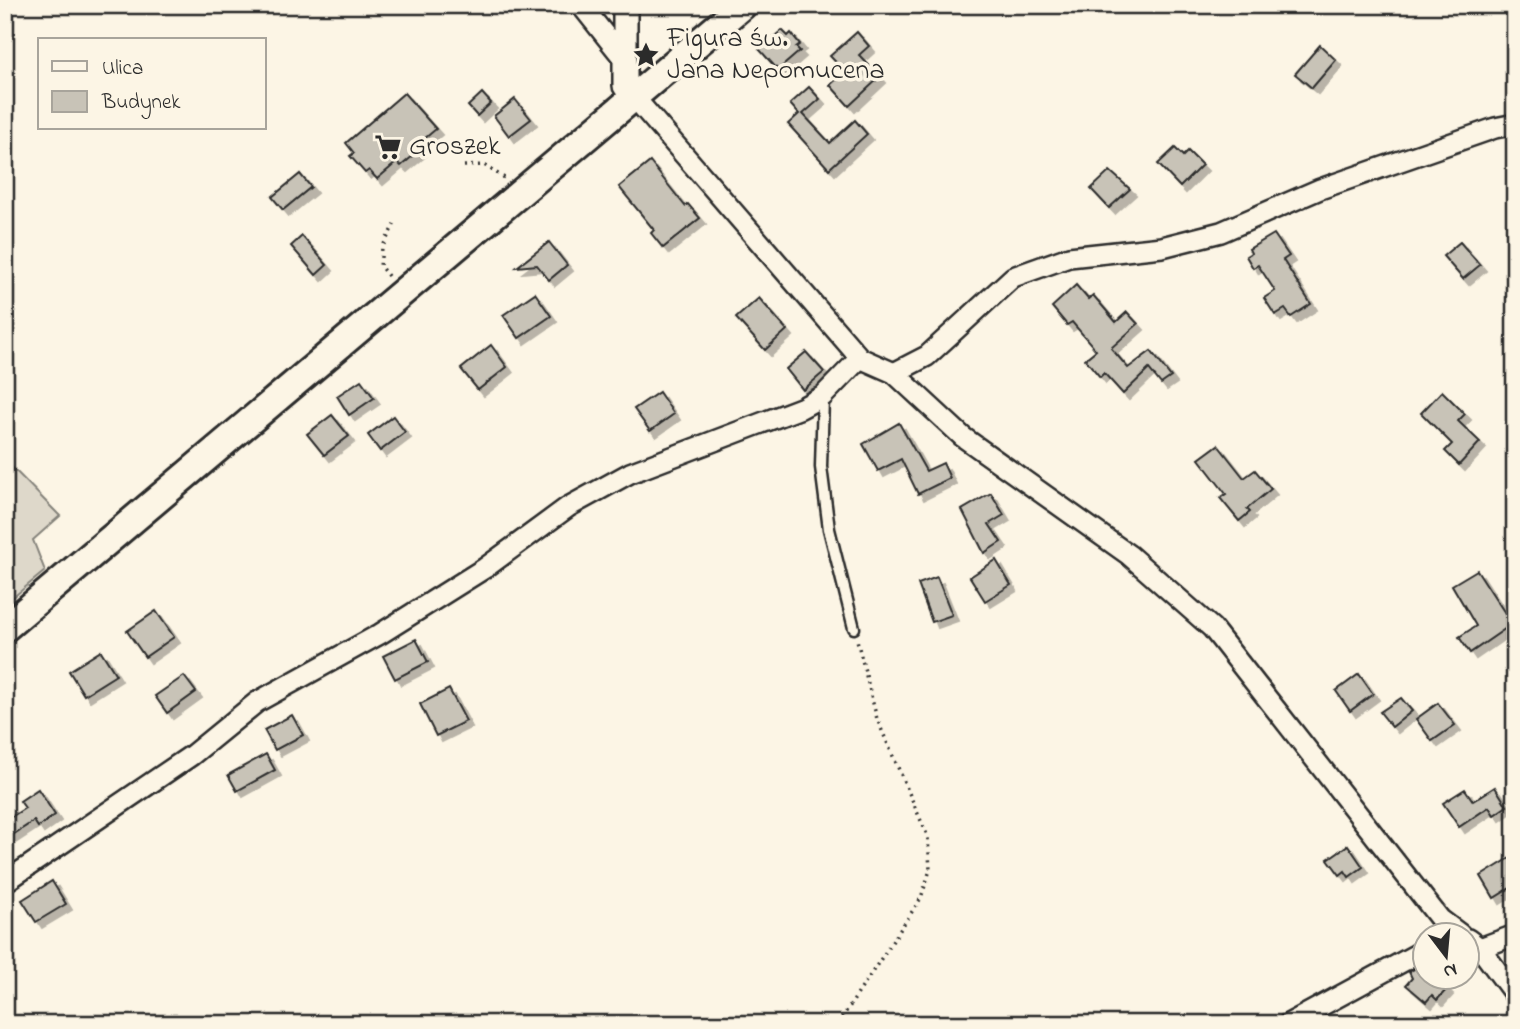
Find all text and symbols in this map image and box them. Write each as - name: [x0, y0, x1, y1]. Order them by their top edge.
- place label: Figura św. Jana Nepomucena: [666, 19, 885, 92]
- legend: [38, 38, 266, 130]
- place icon: Figura św. Jana Nepomucena: [631, 40, 661, 70]
- text: Ulica: [102, 54, 143, 84]
- text: Budynek: [101, 88, 181, 120]
- place label: Groszek: [409, 127, 501, 168]
- supermarket icon: Groszek: [373, 132, 403, 162]
- north arrow: [1412, 920, 1482, 990]
- text: N: [1440, 955, 1460, 985]

